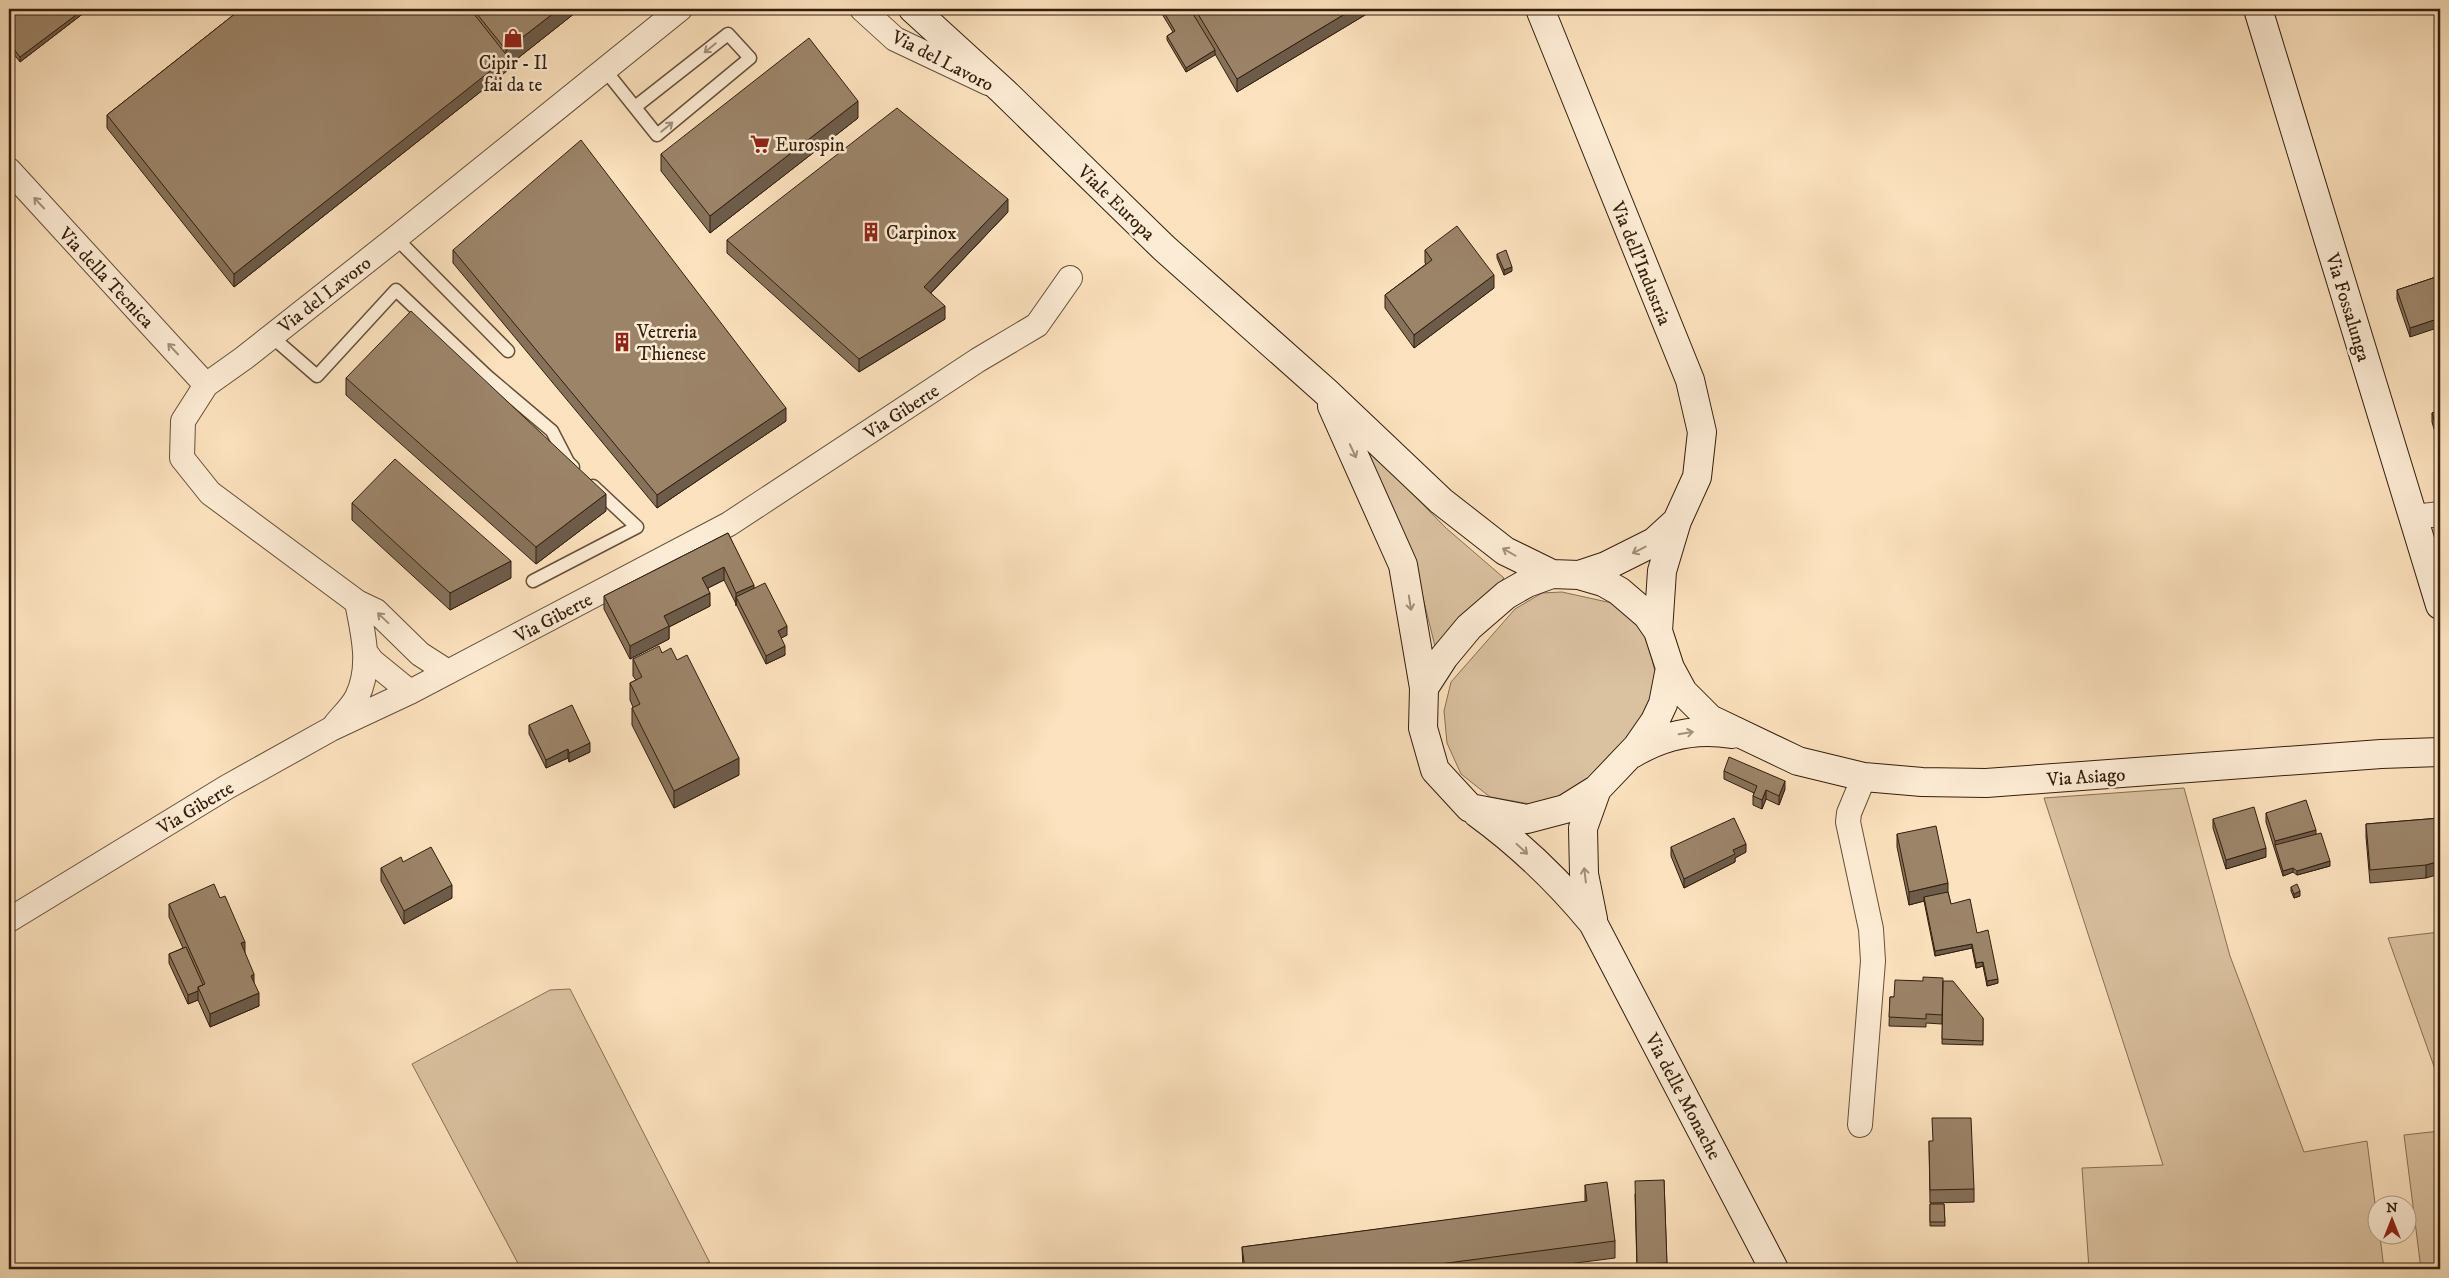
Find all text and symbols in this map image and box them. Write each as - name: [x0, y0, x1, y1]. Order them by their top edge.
- street label: Via del Lavoro: [887, 25, 997, 97]
- shop icon: Cipir - Il fai da te: [502, 27, 524, 49]
- one-way arrow: [704, 43, 717, 54]
- place label: Cipir - Il fai da te: [479, 52, 547, 97]
- one-way arrow: [661, 121, 674, 132]
- supermarket icon: Eurospin: [749, 133, 771, 155]
- place label: Eurospin: [775, 134, 845, 157]
- street label: Viale Europa: [1072, 160, 1160, 246]
- one-way arrow: [34, 197, 45, 210]
- street label: Via dell'Industria: [1605, 197, 1676, 329]
- building icon: Carpinox: [860, 221, 882, 243]
- street label: Via della Tecnica: [53, 222, 158, 333]
- place label: Carpinox: [886, 222, 957, 245]
- street label: Via Fossalunga: [2320, 250, 2375, 364]
- street label: Via del Lavoro: [273, 252, 376, 339]
- place label: Vetreria Thienese: [636, 321, 706, 366]
- building icon: Vetreria Thienese: [611, 331, 633, 353]
- one-way arrow: [167, 342, 179, 355]
- street label: Via Giberte: [859, 379, 944, 446]
- one-way arrow: [1349, 443, 1359, 458]
- one-way arrow: [1632, 546, 1647, 555]
- one-way arrow: [1501, 547, 1516, 557]
- street label: Via Giberte: [510, 588, 597, 649]
- one-way arrow: [1405, 594, 1415, 610]
- one-way arrow: [377, 612, 389, 624]
- one-way arrow: [1678, 728, 1694, 738]
- street label: Via Asiago: [2045, 763, 2126, 792]
- street label: Via Giberte: [153, 776, 238, 841]
- one-way arrow: [1515, 843, 1528, 855]
- one-way arrow: [1579, 868, 1589, 884]
- street label: Via delle Monache: [1639, 1029, 1726, 1164]
- north arrow: [2366, 1196, 2416, 1246]
- text: N: [2386, 1199, 2398, 1217]

